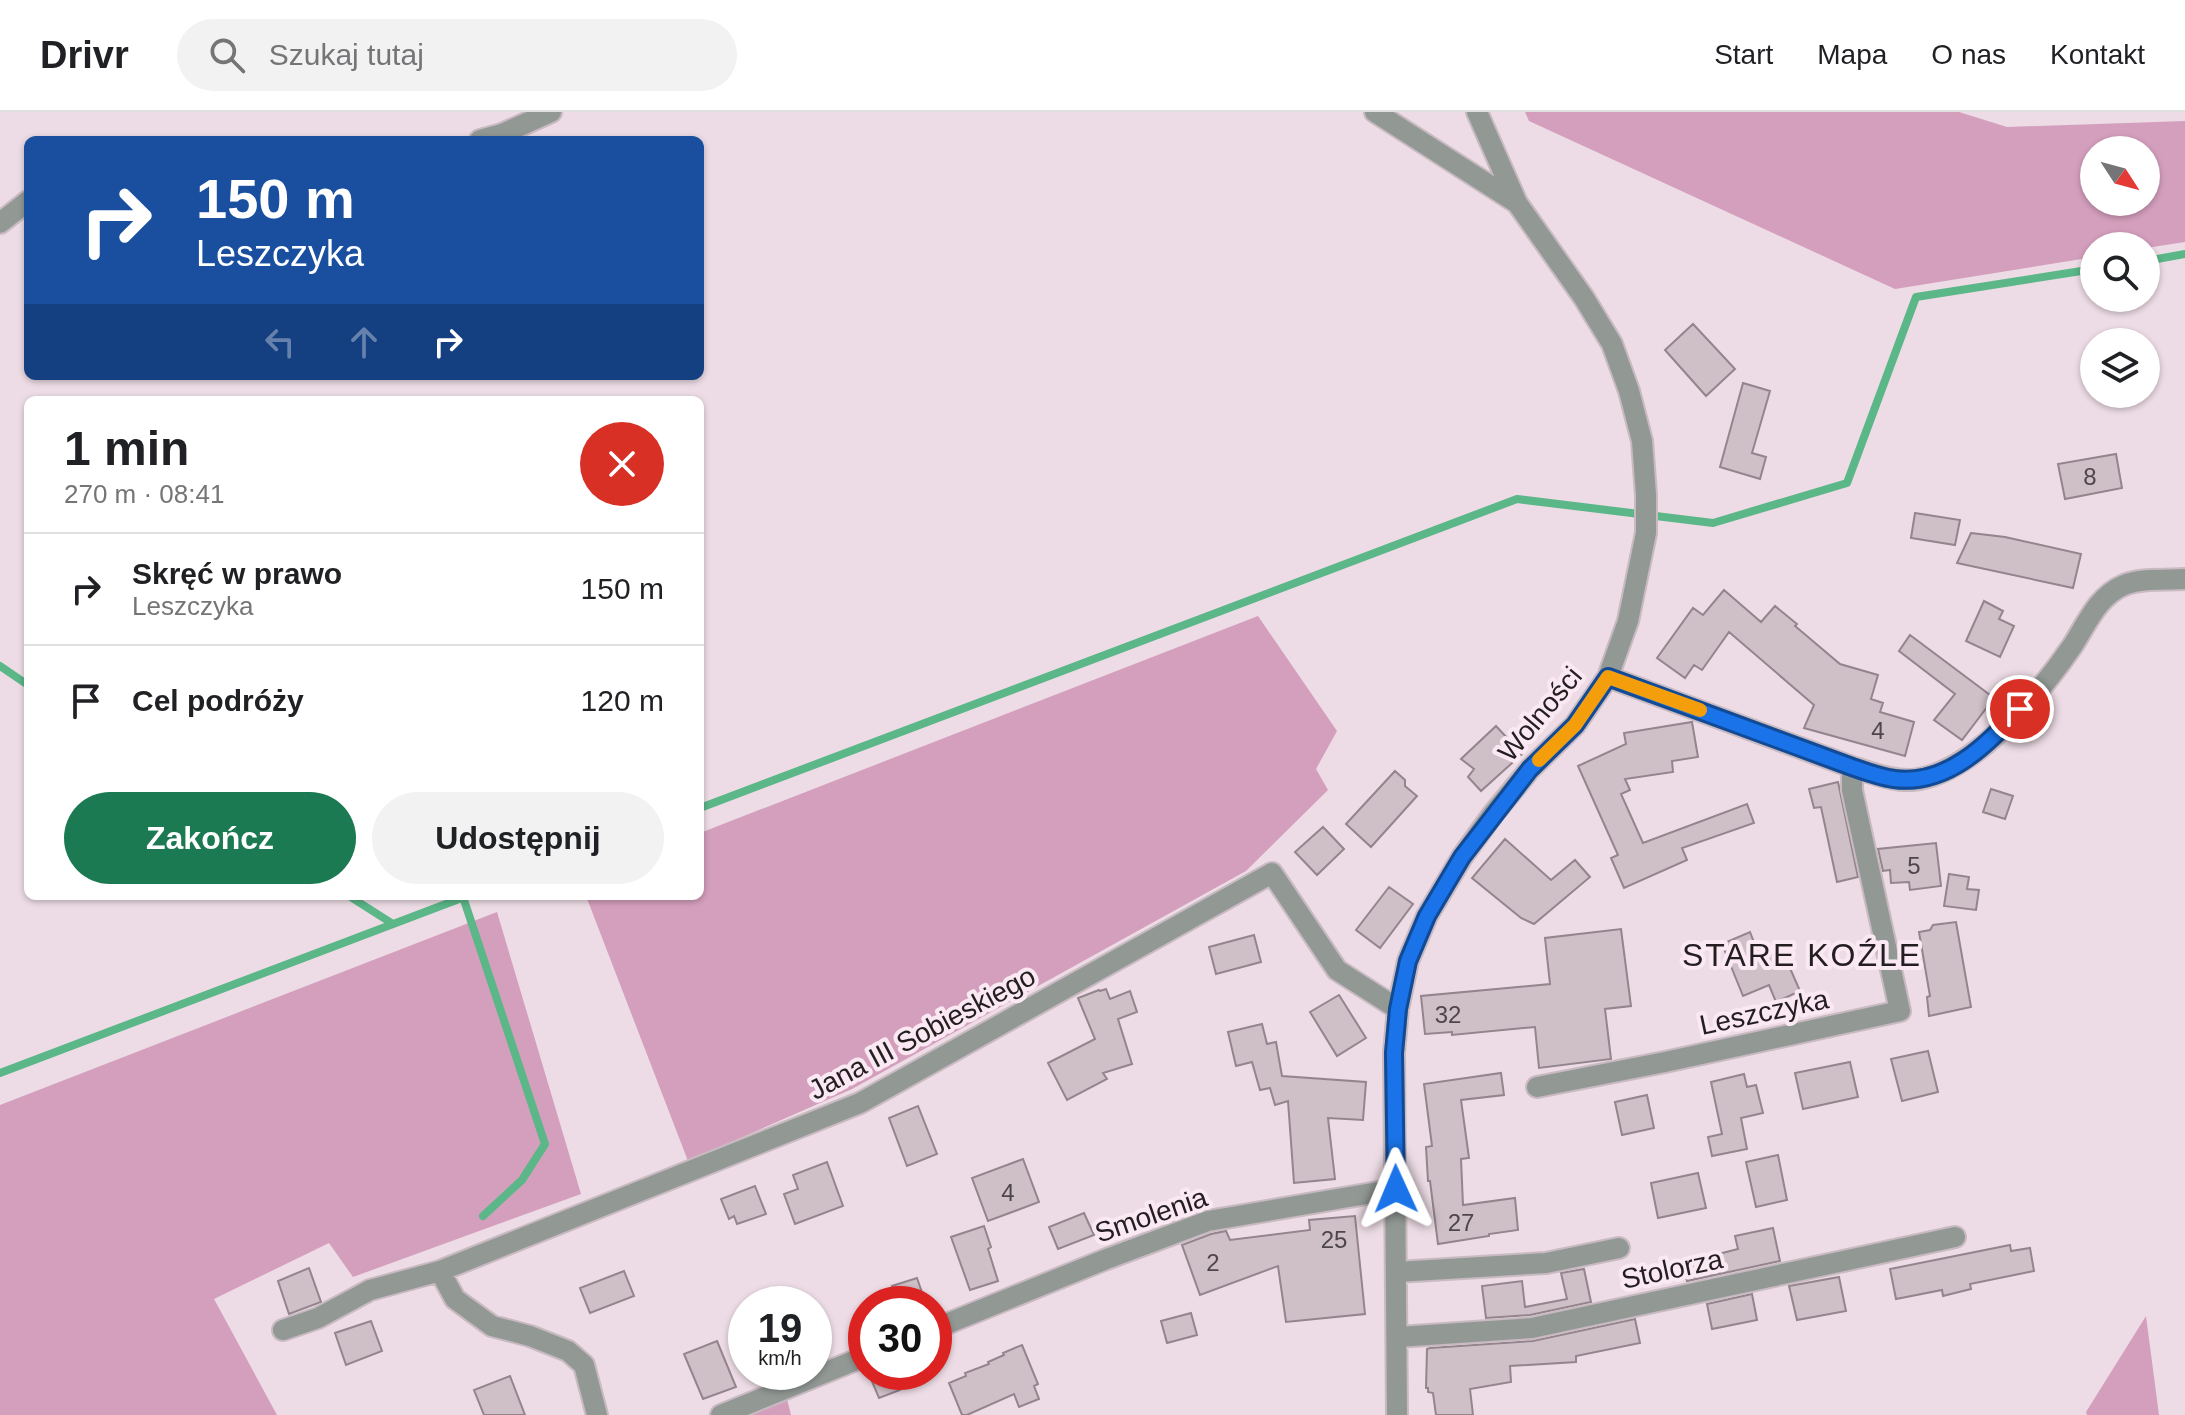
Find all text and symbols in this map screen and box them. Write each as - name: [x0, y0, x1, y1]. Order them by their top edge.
- search box: [177, 19, 737, 91]
- icon: search: [205, 33, 249, 77]
- text: Drivr: [40, 34, 129, 76]
- text: Szukaj tutaj: [269, 38, 424, 71]
- text: Start: [1714, 39, 1773, 70]
- text: Mapa: [1817, 39, 1887, 70]
- text: O nas: [1931, 39, 2006, 70]
- text: Kontakt: [2050, 39, 2145, 70]
- north arrow: [2080, 136, 2160, 216]
- map controls: [2080, 136, 2160, 408]
- text: 150 m: [196, 167, 355, 230]
- icon: right: [64, 168, 168, 272]
- button: search: [2080, 232, 2160, 312]
- text: Leszczyka: [196, 233, 364, 274]
- icon: left: [258, 320, 302, 364]
- icon: ahead: [342, 320, 386, 364]
- icon: right: [426, 320, 470, 364]
- button: layers: [2080, 328, 2160, 408]
- text: 1 min: [64, 422, 189, 475]
- button: close: [580, 422, 664, 506]
- house number: 8: [2083, 463, 2097, 490]
- text: 270 m · 08:41: [64, 479, 224, 509]
- text: Skręć w prawo: [132, 557, 342, 590]
- icon: right: [64, 567, 108, 611]
- text: 150 m: [581, 572, 664, 605]
- text: Leszczyka: [132, 591, 253, 621]
- street label: Wolności: [1492, 661, 1588, 767]
- pin: [1986, 675, 2054, 743]
- icon: arrive: [64, 679, 108, 723]
- text: Cel podróży: [132, 684, 304, 717]
- text: 120 m: [581, 684, 664, 717]
- icon: arrive: [1998, 687, 2042, 731]
- house number: 4: [1871, 717, 1885, 744]
- button: Zakończ: [64, 792, 356, 884]
- button: Udostępnij: [372, 792, 664, 884]
- house number: 5: [1907, 852, 1921, 879]
- district label: STARE KOŹLE: [1682, 937, 1922, 973]
- street label: Jana III Sobieskiego: [803, 960, 1041, 1106]
- street label: Leszczyka: [1697, 983, 1832, 1041]
- house number: 32: [1435, 1001, 1461, 1028]
- position arrow: [1354, 1147, 1438, 1231]
- house number: 4: [1001, 1179, 1015, 1206]
- street label: Smolenia: [1091, 1181, 1212, 1249]
- house number: 27: [1448, 1209, 1474, 1236]
- house number: 25: [1321, 1226, 1347, 1253]
- street label: Stolorza: [1619, 1243, 1726, 1295]
- house number: 2: [1206, 1249, 1220, 1276]
- speed limit sign: 30: [848, 1286, 952, 1390]
- text: 19: [758, 1306, 802, 1350]
- text: km/h: [758, 1347, 802, 1369]

